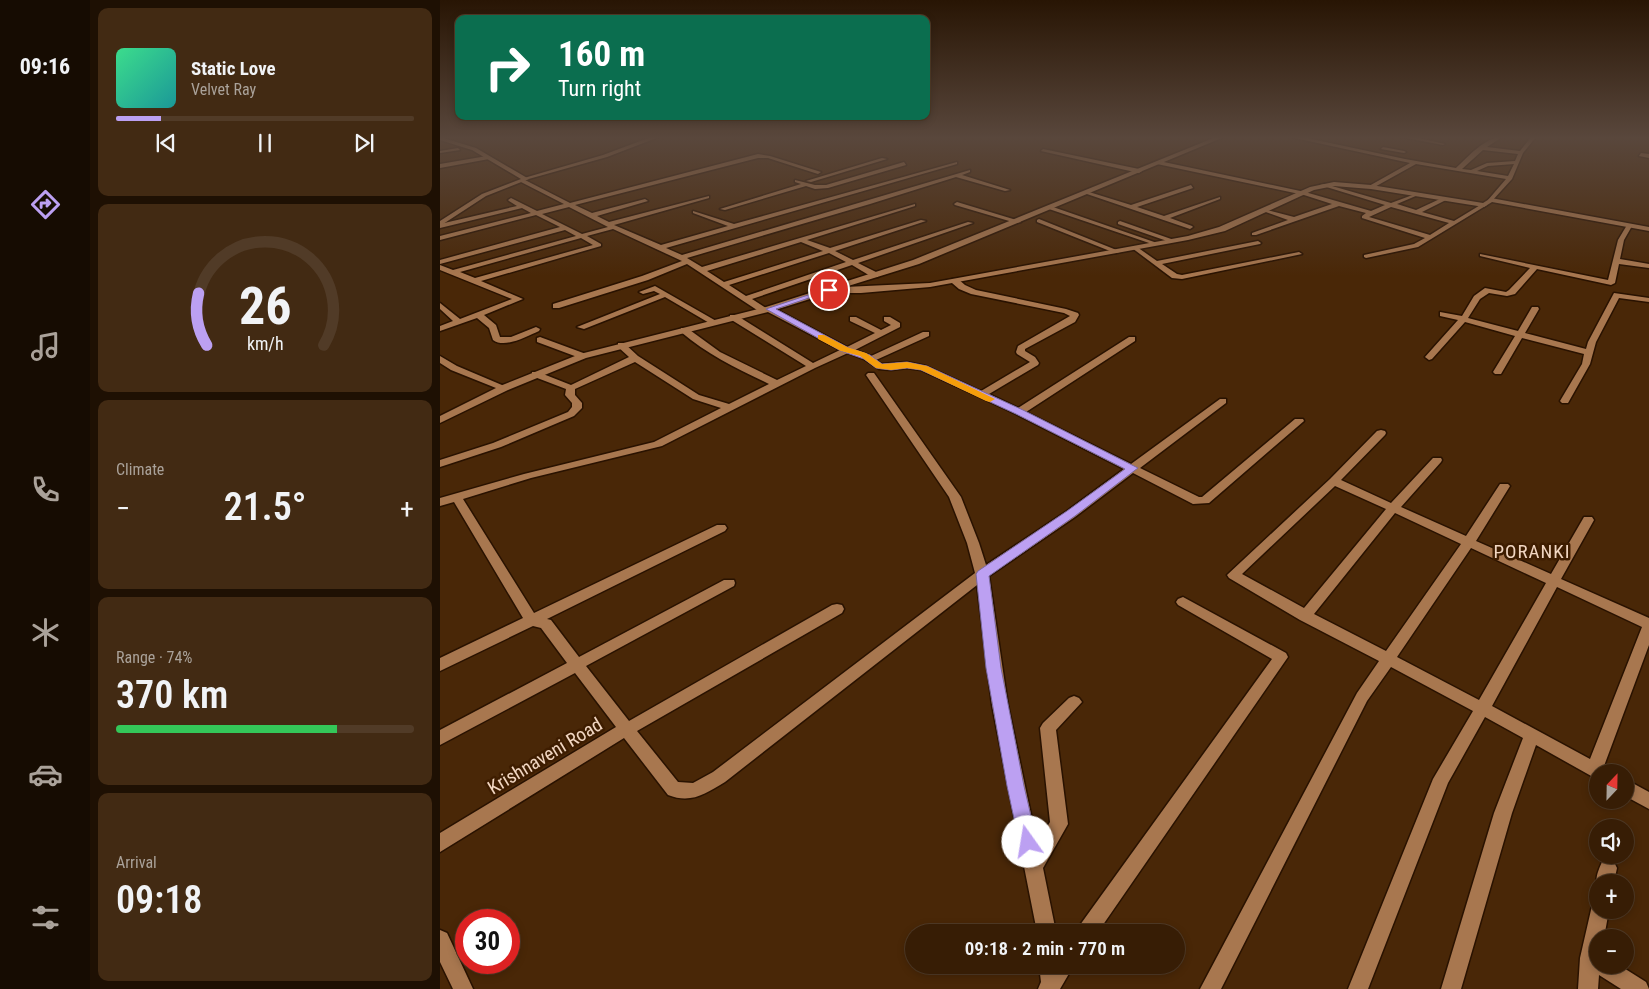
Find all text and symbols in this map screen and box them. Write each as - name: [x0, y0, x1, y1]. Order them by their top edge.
- text: 160 m: [558, 34, 645, 75]
- icon: right: [475, 35, 540, 100]
- text: 09:16: [20, 54, 70, 79]
- text: Static Love: [191, 57, 276, 80]
- text: Turn right: [558, 76, 641, 101]
- text: Velvet Ray: [191, 80, 256, 99]
- icon: previous: [152, 129, 180, 157]
- icon: pause: [251, 129, 279, 157]
- icon: next: [350, 129, 378, 157]
- icon: directions: [28, 187, 63, 222]
- pin: [808, 269, 850, 311]
- text: 26: [239, 276, 291, 337]
- icon: arrive: [815, 276, 843, 304]
- icon: music: [28, 329, 63, 364]
- text: km/h: [247, 333, 283, 354]
- text: Climate: [116, 460, 164, 479]
- icon: phone: [28, 472, 63, 507]
- text: 21.5°: [224, 485, 306, 529]
- text: −: [116, 492, 130, 525]
- text: +: [400, 492, 414, 525]
- district label: PORANKI: [1494, 540, 1570, 563]
- icon: climate: [28, 615, 63, 650]
- text: Range · 74%: [116, 648, 192, 667]
- text: 370 km: [116, 673, 228, 717]
- street label: Krishnaveni Road: [484, 713, 606, 799]
- icon: car: [28, 757, 63, 792]
- north arrow: [1589, 764, 1634, 809]
- map controls: [1589, 764, 1634, 974]
- position arrow: [1001, 815, 1053, 867]
- button: sound: [1589, 819, 1634, 864]
- text: Arrival: [116, 853, 157, 872]
- button: +: [1589, 874, 1634, 919]
- text: 09:18: [116, 878, 202, 922]
- icon: filters: [28, 900, 63, 935]
- speed limit sign: 30: [455, 909, 520, 974]
- button: −: [1589, 929, 1634, 974]
- text: 09:18 · 2 min · 770 m: [965, 937, 1125, 960]

